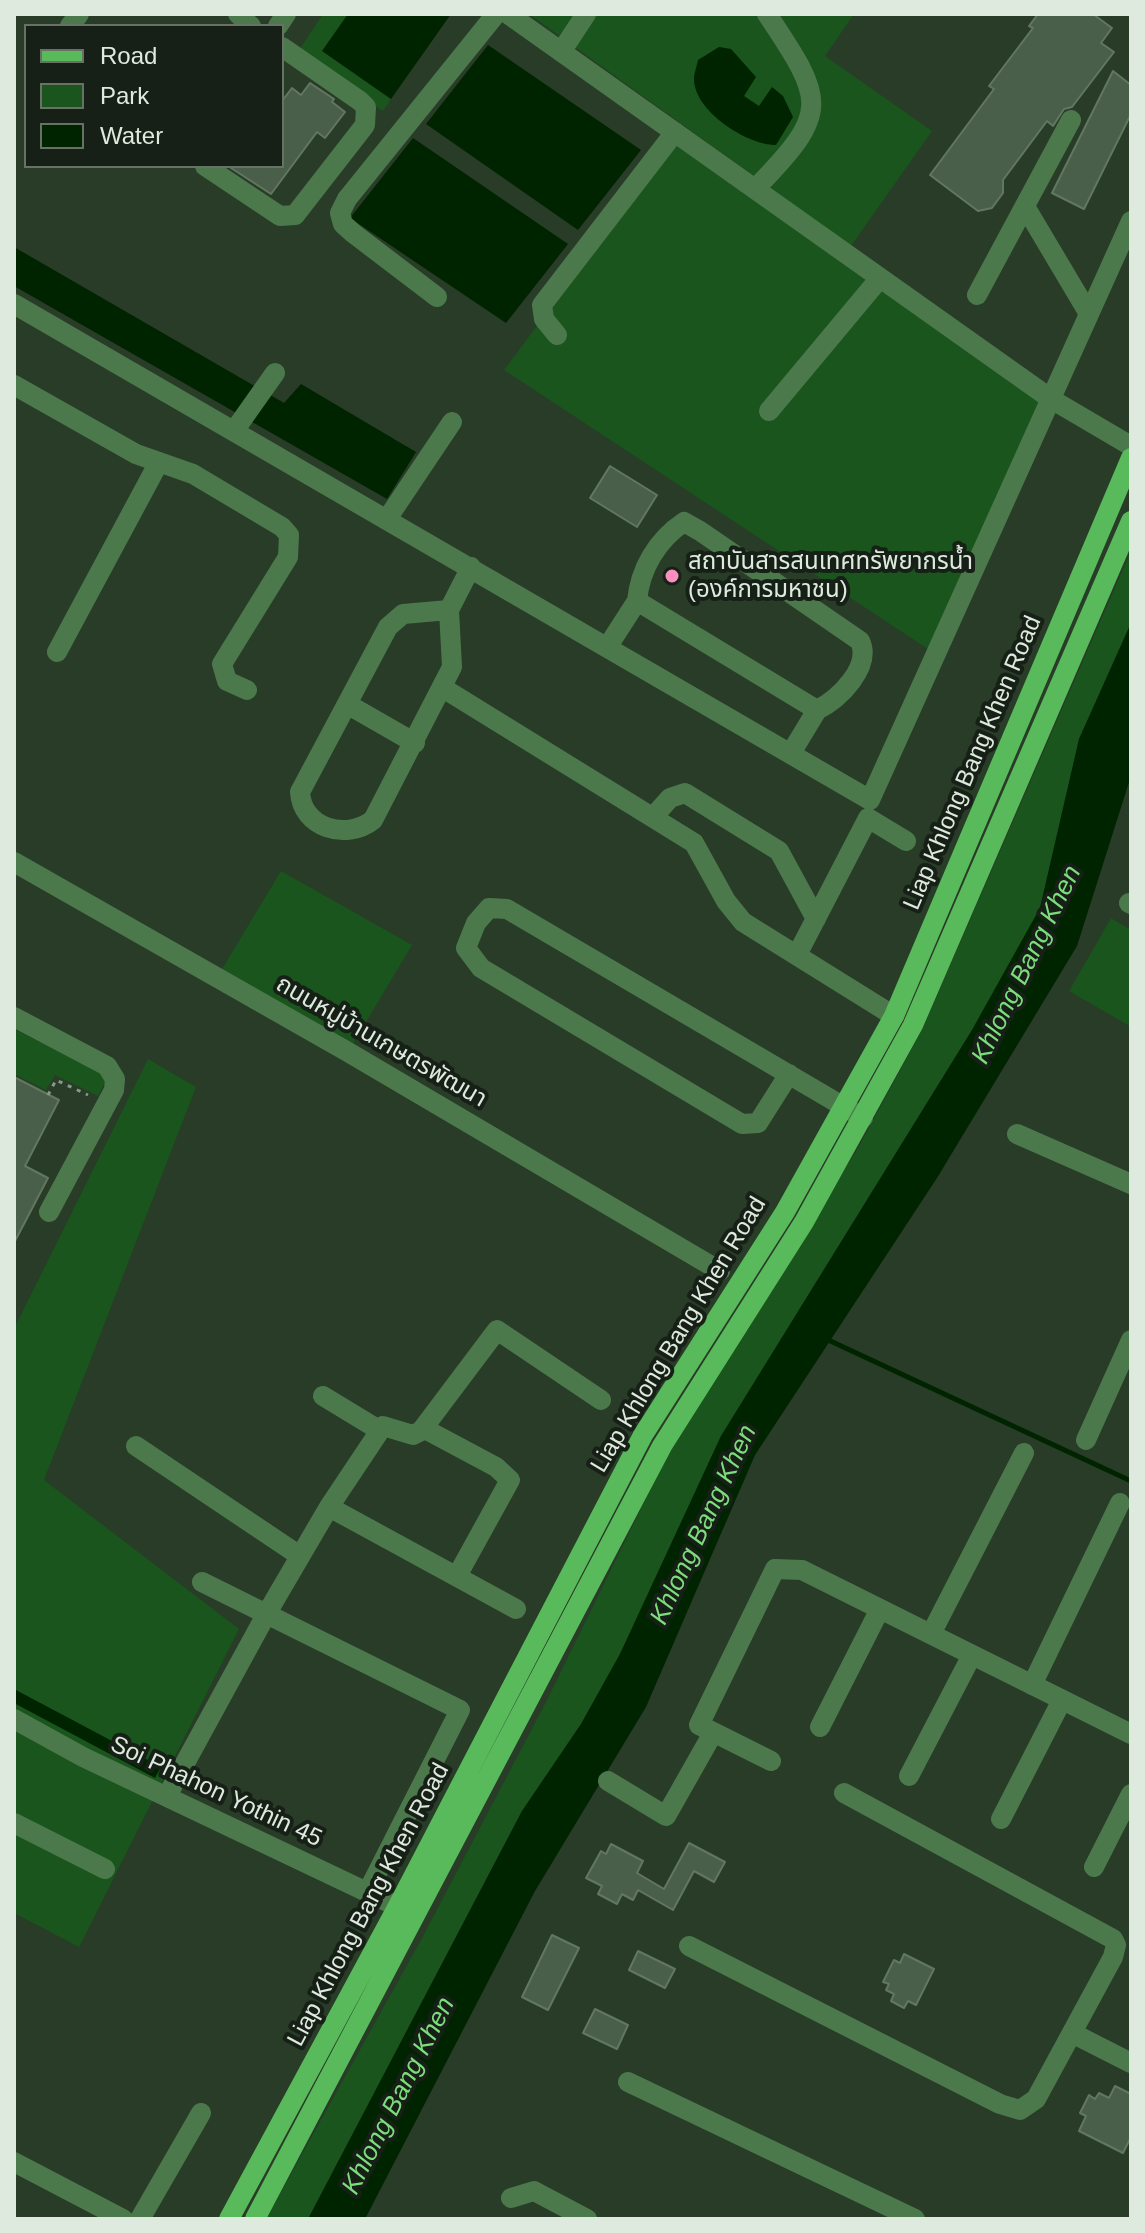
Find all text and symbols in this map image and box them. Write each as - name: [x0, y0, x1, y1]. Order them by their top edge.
- legend: [24, 24, 284, 168]
- text: Road: [100, 42, 157, 69]
- text: Park: [100, 82, 149, 109]
- text: Water: [100, 122, 163, 149]
- place label: สถาบันสารสนเทศทรัพยากรน้ำ (องค์การมหาชน): [688, 548, 973, 604]
- marker: สถาบันสารสนเทศทรัพยากรน้ำ (องค์การมหาชน): [663, 567, 681, 585]
- street label: Liap Khlong Bang Khen Road: [898, 612, 1048, 914]
- water label: Khlong Bang Khen: [965, 861, 1089, 1069]
- street label: ถนนหมู่บ้านเกษตรพัฒนา: [271, 970, 491, 1114]
- street label: Liap Khlong Bang Khen Road: [585, 1192, 773, 1478]
- water label: Khlong Bang Khen: [644, 1420, 764, 1630]
- street label: Soi Phahon Yothin 45: [106, 1730, 326, 1854]
- street label: Liap Khlong Bang Khen Road: [282, 1759, 456, 2051]
- water label: Khlong Bang Khen: [336, 1992, 462, 2200]

